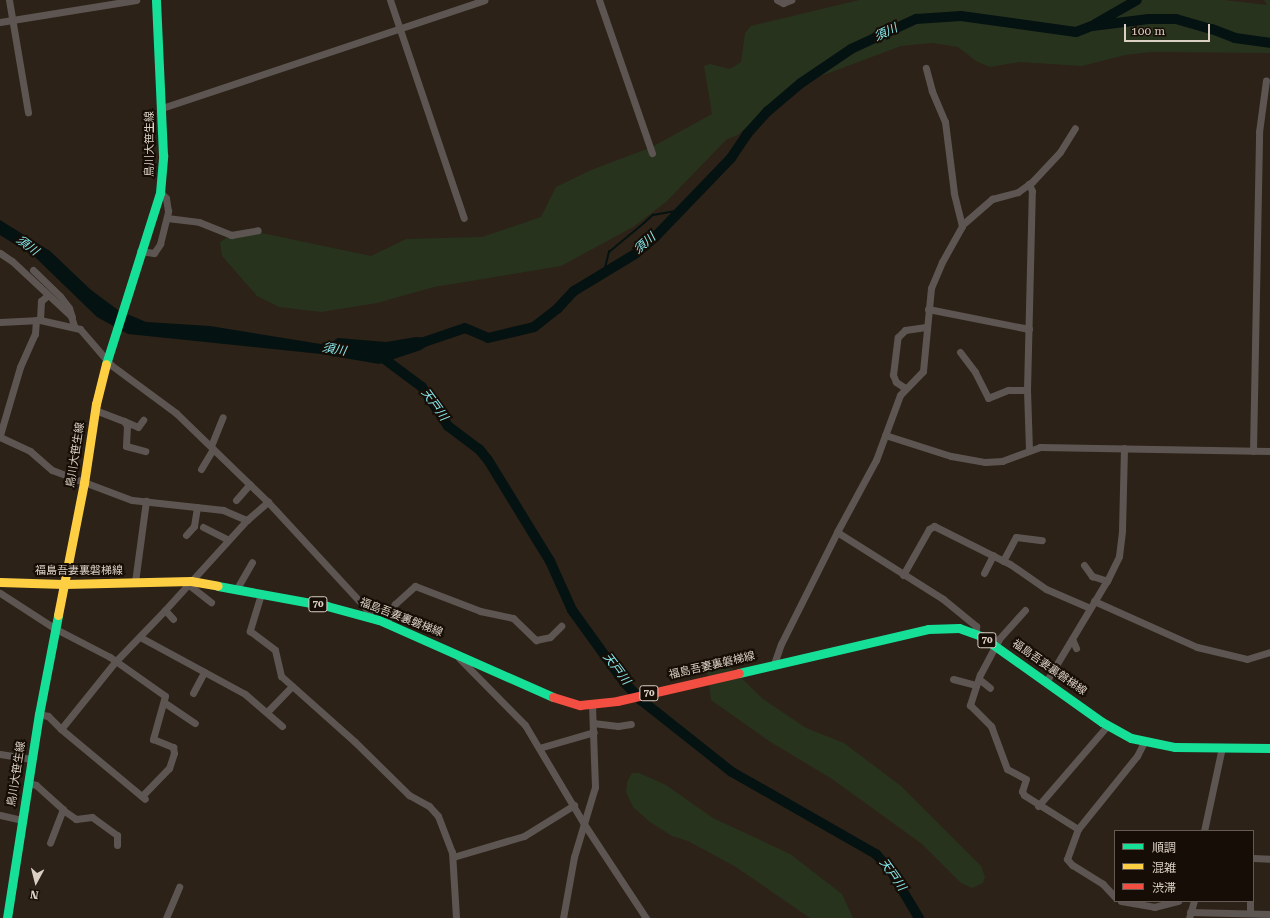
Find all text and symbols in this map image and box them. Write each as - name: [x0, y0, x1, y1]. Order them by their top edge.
- scale bar: [1126, 16, 1212, 42]
- water label: 須川: [872, 21, 900, 45]
- text: 100 m: [1131, 24, 1165, 38]
- street label: 鳥川大笹生線: [143, 111, 157, 177]
- water label: 須川: [631, 231, 659, 257]
- water label: 須川: [13, 233, 41, 259]
- water label: 須川: [321, 341, 347, 359]
- water label: 天戸川: [418, 386, 450, 424]
- street label: 鳥川大笹生線: [64, 421, 88, 489]
- street label: 福島吾妻裏磐梯線: [35, 564, 123, 578]
- road number: 70: [308, 596, 328, 612]
- street label: 福島吾妻裏磐梯線: [358, 596, 444, 640]
- road number: 70: [977, 632, 997, 648]
- street label: 福島吾妻裏磐梯線: [1009, 637, 1089, 699]
- water label: 天戸川: [599, 650, 633, 688]
- street label: 福島吾妻裏磐梯線: [668, 650, 756, 682]
- road number: 70: [639, 685, 659, 701]
- street label: 鳥川大笹生線: [5, 740, 29, 808]
- legend: [1114, 830, 1254, 902]
- text: 順調: [1152, 841, 1176, 855]
- water label: 天戸川: [876, 856, 908, 894]
- text: 混雑: [1152, 861, 1176, 875]
- north arrow: [16, 862, 56, 902]
- text: 渋滞: [1152, 881, 1176, 895]
- text: N: [29, 887, 39, 901]

